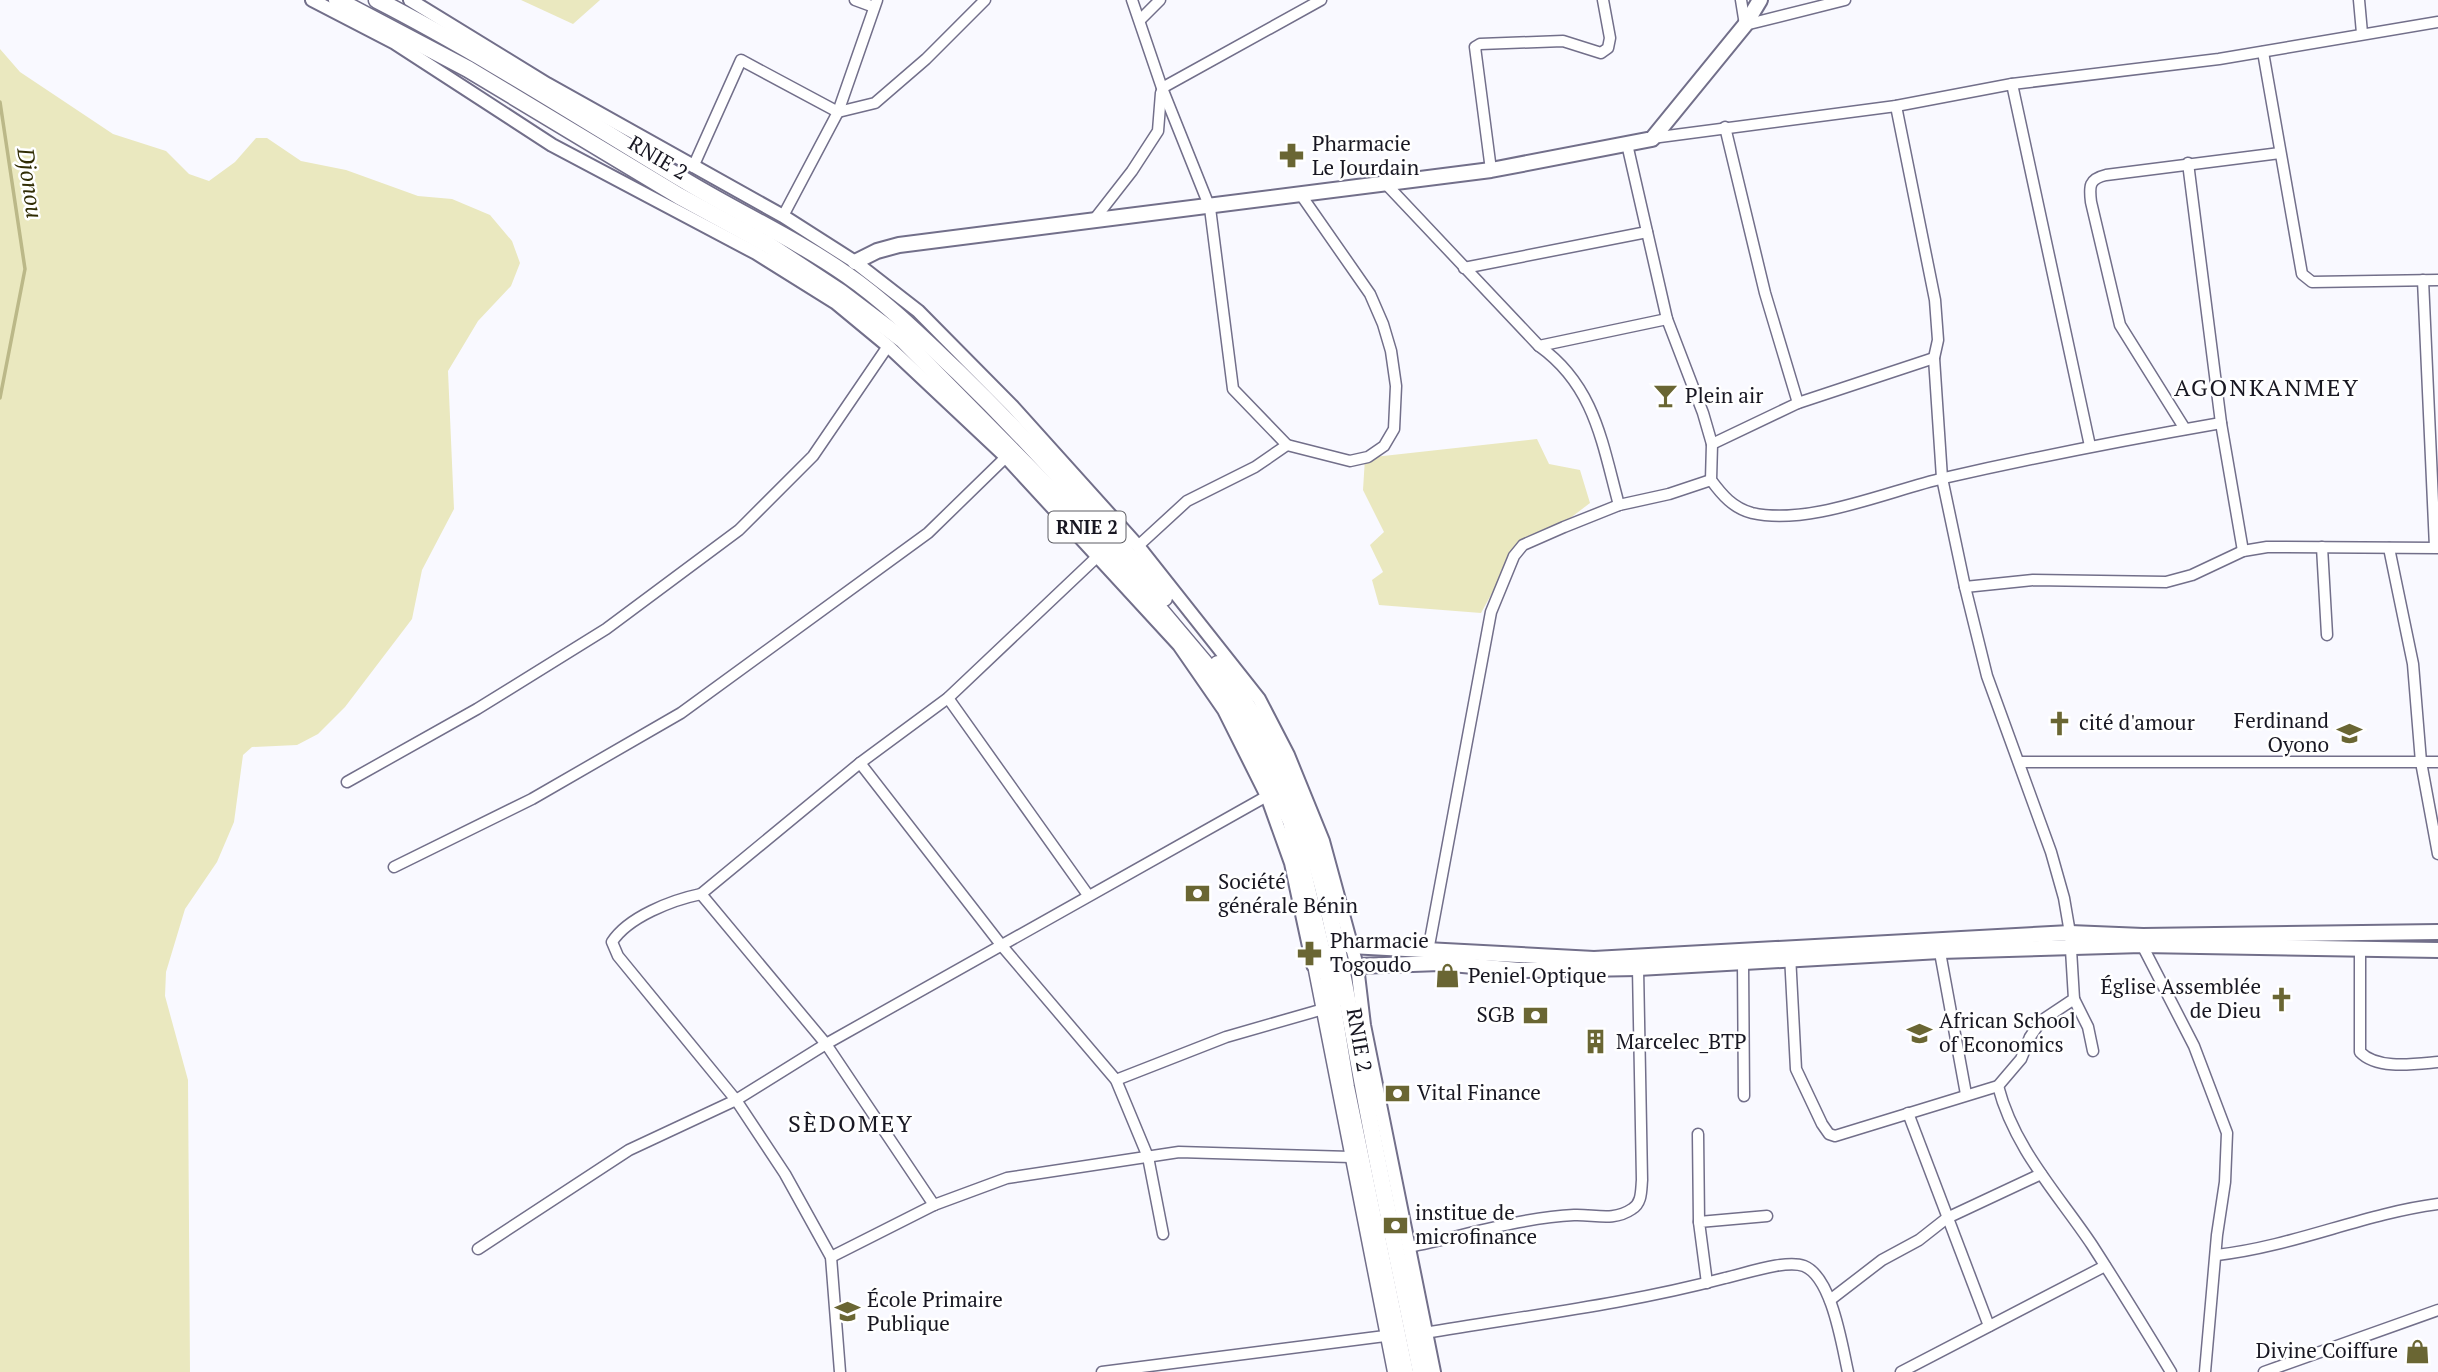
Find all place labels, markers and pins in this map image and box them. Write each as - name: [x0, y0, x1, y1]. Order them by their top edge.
- place label: Pharmacie Le Jourdain: [1312, 129, 1420, 181]
- pharmacy icon: Pharmacie Le Jourdain: [1278, 142, 1306, 170]
- place label: Plein air: [1685, 381, 1763, 409]
- bar icon: Plein air: [1651, 382, 1679, 410]
- place label: Ferdinand Oyono: [2234, 706, 2329, 758]
- place label: cité d'amour: [2079, 708, 2195, 736]
- church icon: cité d'amour: [2045, 709, 2073, 737]
- school or university icon: Ferdinand Oyono: [2335, 719, 2363, 747]
- place label: Société générale Bénin: [1218, 867, 1359, 919]
- bank icon: Société générale Bénin: [1184, 880, 1212, 908]
- place label: Pharmacie Togoudo: [1330, 926, 1429, 978]
- pharmacy icon: Pharmacie Togoudo: [1296, 939, 1324, 967]
- place label: Peniel Optique: [1468, 961, 1607, 989]
- shop icon: Peniel Optique: [1434, 962, 1462, 990]
- place label: Église Assemblée de Dieu: [2101, 972, 2261, 1024]
- church icon: Église Assemblée de Dieu: [2267, 985, 2295, 1013]
- place label: SGB: [1476, 1000, 1515, 1028]
- bank icon: SGB: [1521, 1001, 1549, 1029]
- place label: African School of Economics: [1939, 1006, 2076, 1058]
- school or university icon: African School of Economics: [1905, 1019, 1933, 1047]
- place label: Marcelec_BTP: [1616, 1027, 1747, 1055]
- building icon: Marcelec_BTP: [1582, 1028, 1610, 1056]
- place label: Vital Finance: [1417, 1078, 1541, 1106]
- bank icon: Vital Finance: [1383, 1079, 1411, 1107]
- place label: institue de microfinance: [1415, 1198, 1537, 1250]
- bank icon: institue de microfinance: [1381, 1211, 1409, 1239]
- place label: École Primaire Publique: [867, 1285, 1003, 1337]
- school or university icon: École Primaire Publique: [833, 1298, 861, 1326]
- place label: Divine Coiffure: [2256, 1336, 2398, 1364]
- shop icon: Divine Coiffure: [2404, 1337, 2432, 1365]

